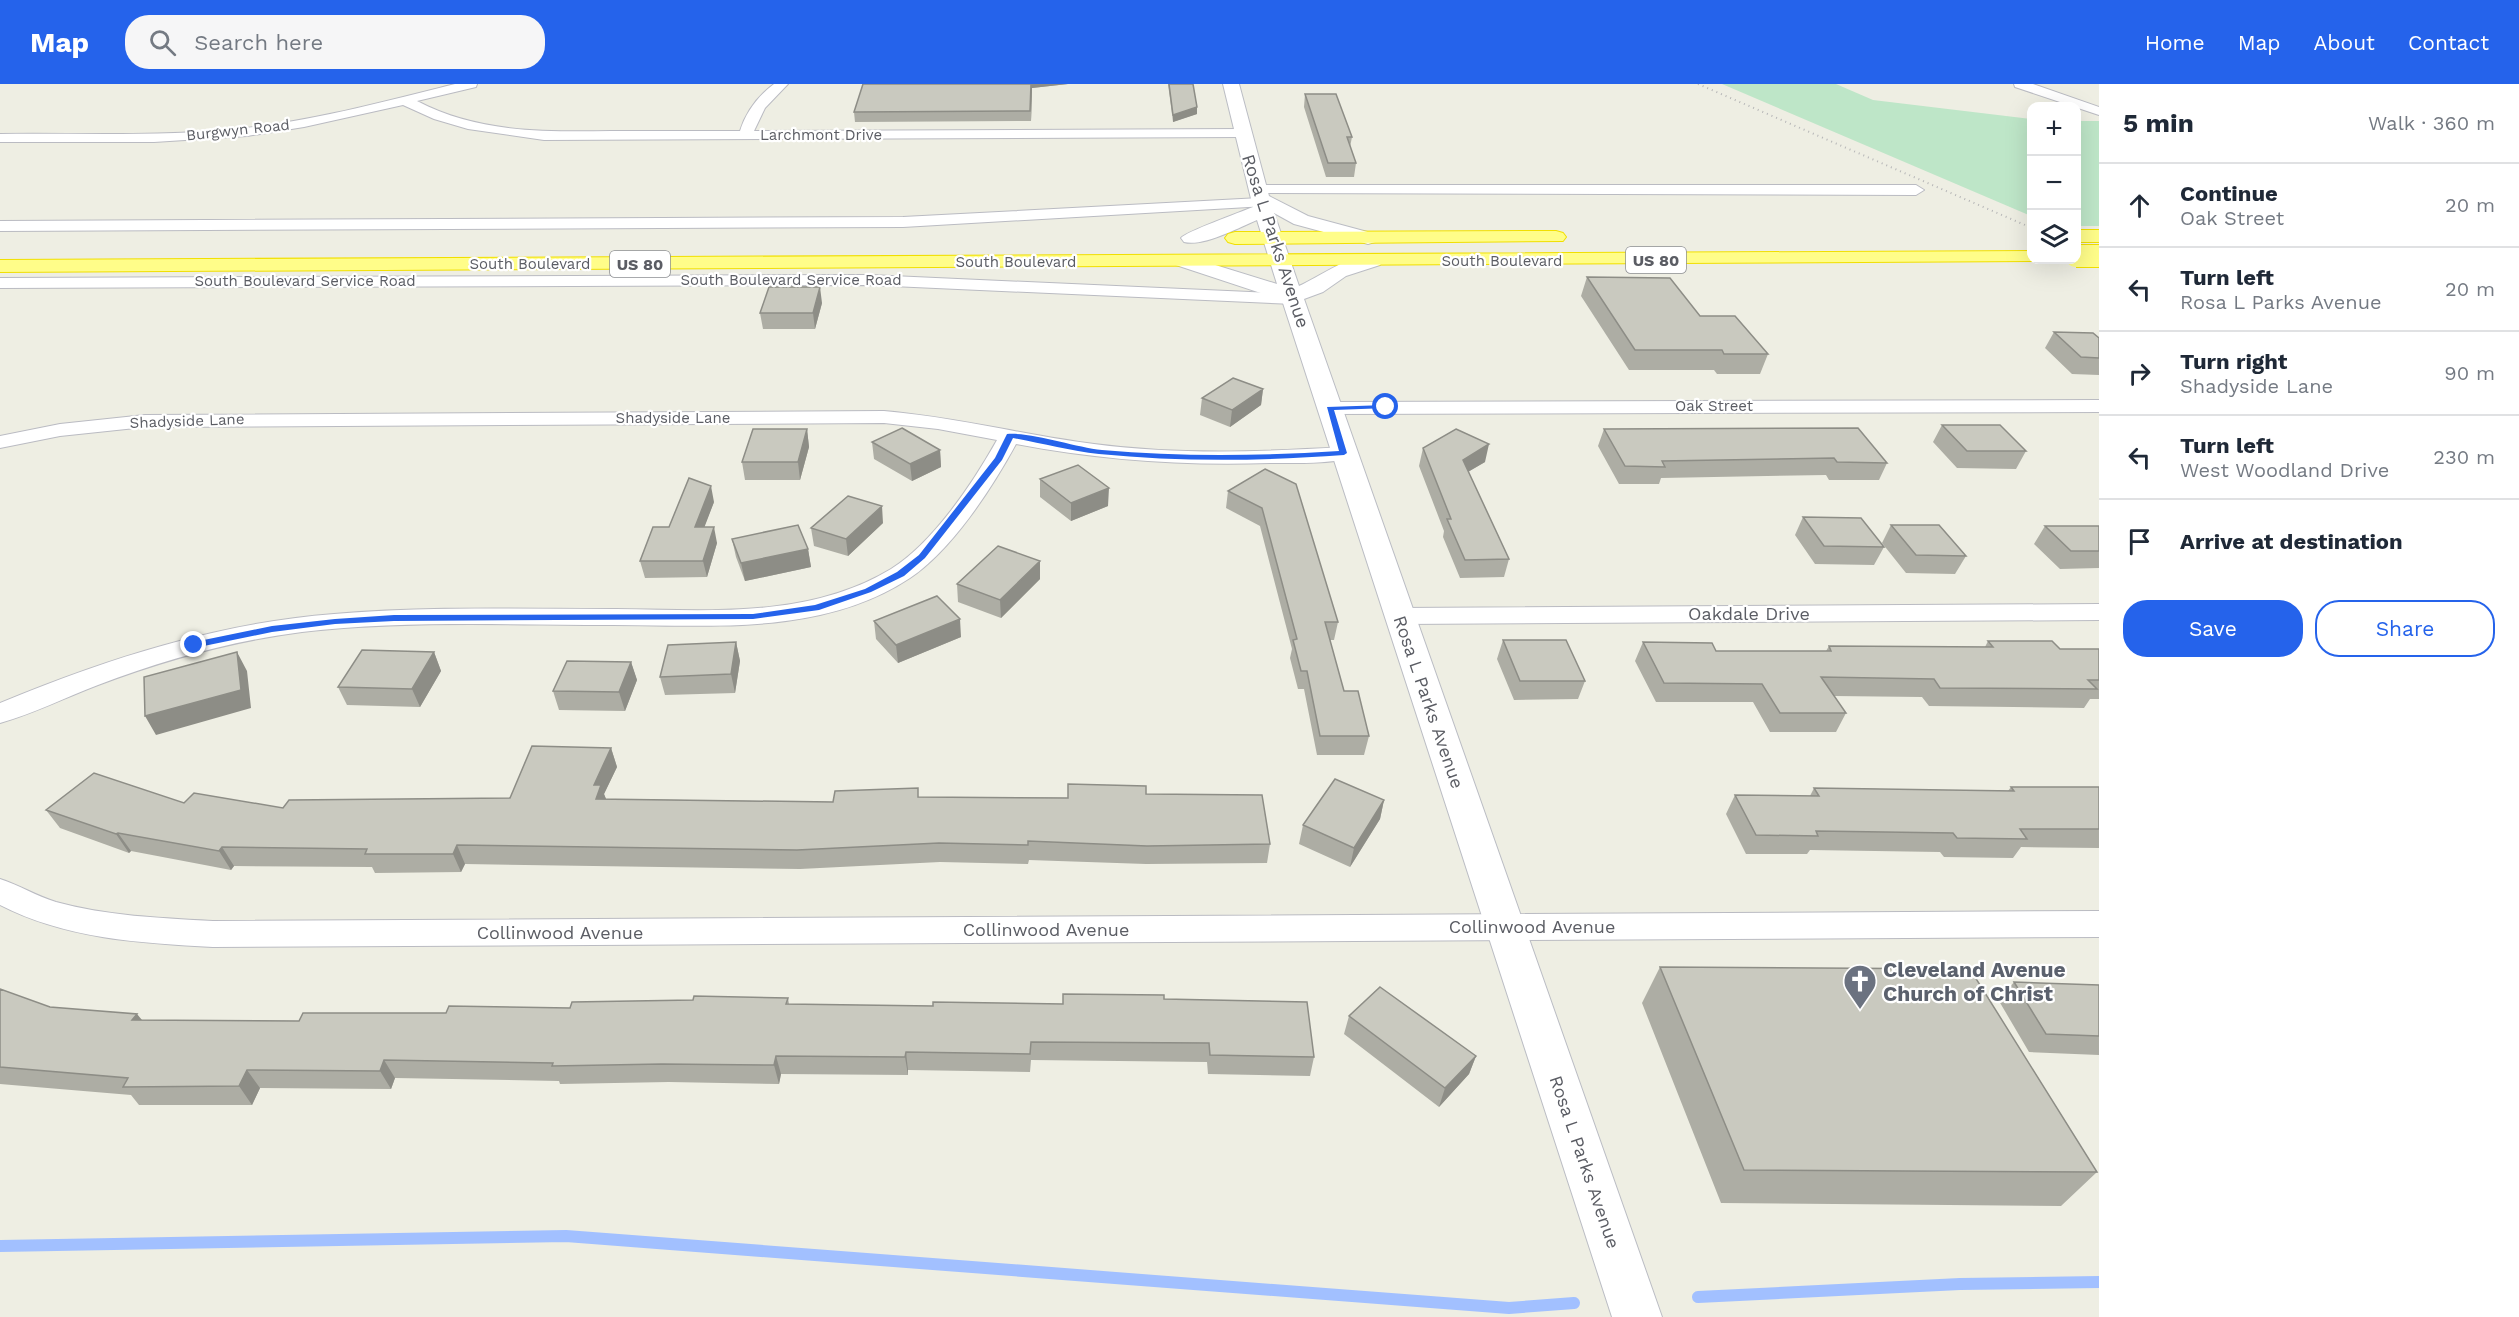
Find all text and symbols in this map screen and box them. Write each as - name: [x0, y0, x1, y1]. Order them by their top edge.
- search box: [125, 15, 545, 69]
- text: Map: [30, 26, 89, 59]
- icon: search: [146, 26, 179, 59]
- text: Search here: [194, 30, 323, 55]
- text: Home: [2145, 30, 2205, 55]
- text: Map: [2238, 30, 2281, 55]
- text: About: [2314, 30, 2375, 55]
- text: Contact: [2408, 30, 2489, 55]
- map controls: [2027, 102, 2081, 264]
- button: +: [2027, 102, 2081, 156]
- text: 5 min: [2123, 108, 2194, 138]
- text: Walk · 360 m: [2368, 111, 2495, 135]
- street label: Burgwyn Road: [185, 116, 291, 144]
- street label: Larchmont Drive: [760, 126, 882, 144]
- street label: Rosa L Parks Avenue: [1238, 152, 1314, 330]
- button: −: [2027, 156, 2081, 210]
- text: Continue: [2180, 181, 2278, 206]
- icon: ahead: [2123, 189, 2156, 222]
- text: 20 m: [2445, 193, 2495, 217]
- text: Oak Street: [2180, 206, 2284, 230]
- button: layers: [2027, 210, 2081, 264]
- road number: US 80: [1626, 247, 1686, 273]
- road number: US 80: [610, 251, 670, 277]
- street label: South Boulevard: [1441, 252, 1563, 270]
- street label: South Boulevard: [955, 253, 1077, 271]
- street label: South Boulevard: [469, 255, 591, 273]
- text: Turn left: [2180, 265, 2274, 290]
- street label: South Boulevard Service Road: [680, 271, 902, 289]
- street label: South Boulevard Service Road: [194, 272, 416, 290]
- icon: left: [2123, 273, 2156, 306]
- text: 20 m: [2445, 277, 2495, 301]
- text: Rosa L Parks Avenue: [2180, 290, 2382, 314]
- text: Turn right: [2180, 349, 2287, 374]
- icon: right: [2123, 357, 2156, 390]
- text: 90 m: [2444, 361, 2495, 385]
- text: Shadyside Lane: [2180, 374, 2333, 398]
- route start: [1372, 393, 1398, 419]
- street label: Oak Street: [1675, 397, 1754, 415]
- street label: Shadyside Lane: [616, 409, 730, 427]
- street label: Shadyside Lane: [129, 410, 245, 432]
- text: Turn left: [2180, 433, 2274, 458]
- icon: left: [2123, 441, 2156, 474]
- text: 230 m: [2433, 445, 2495, 469]
- text: West Woodland Drive: [2180, 458, 2389, 482]
- icon: arrive: [2123, 525, 2156, 558]
- text: Arrive at destination: [2180, 529, 2403, 554]
- button: Save: [2123, 600, 2303, 657]
- button: Share: [2315, 600, 2495, 657]
- street label: Oakdale Drive: [1688, 603, 1810, 624]
- street label: Rosa L Parks Avenue: [1390, 613, 1468, 791]
- route end: [180, 631, 206, 657]
- street label: Collinwood Avenue: [1449, 916, 1615, 937]
- street label: Collinwood Avenue: [963, 919, 1129, 940]
- street label: Collinwood Avenue: [477, 922, 643, 943]
- place label: Cleveland Avenue Church of Christ: [1883, 957, 2066, 1006]
- church icon: Cleveland Avenue Church of Christ: [1842, 963, 1878, 1010]
- street label: Rosa L Parks Avenue: [1546, 1073, 1624, 1251]

